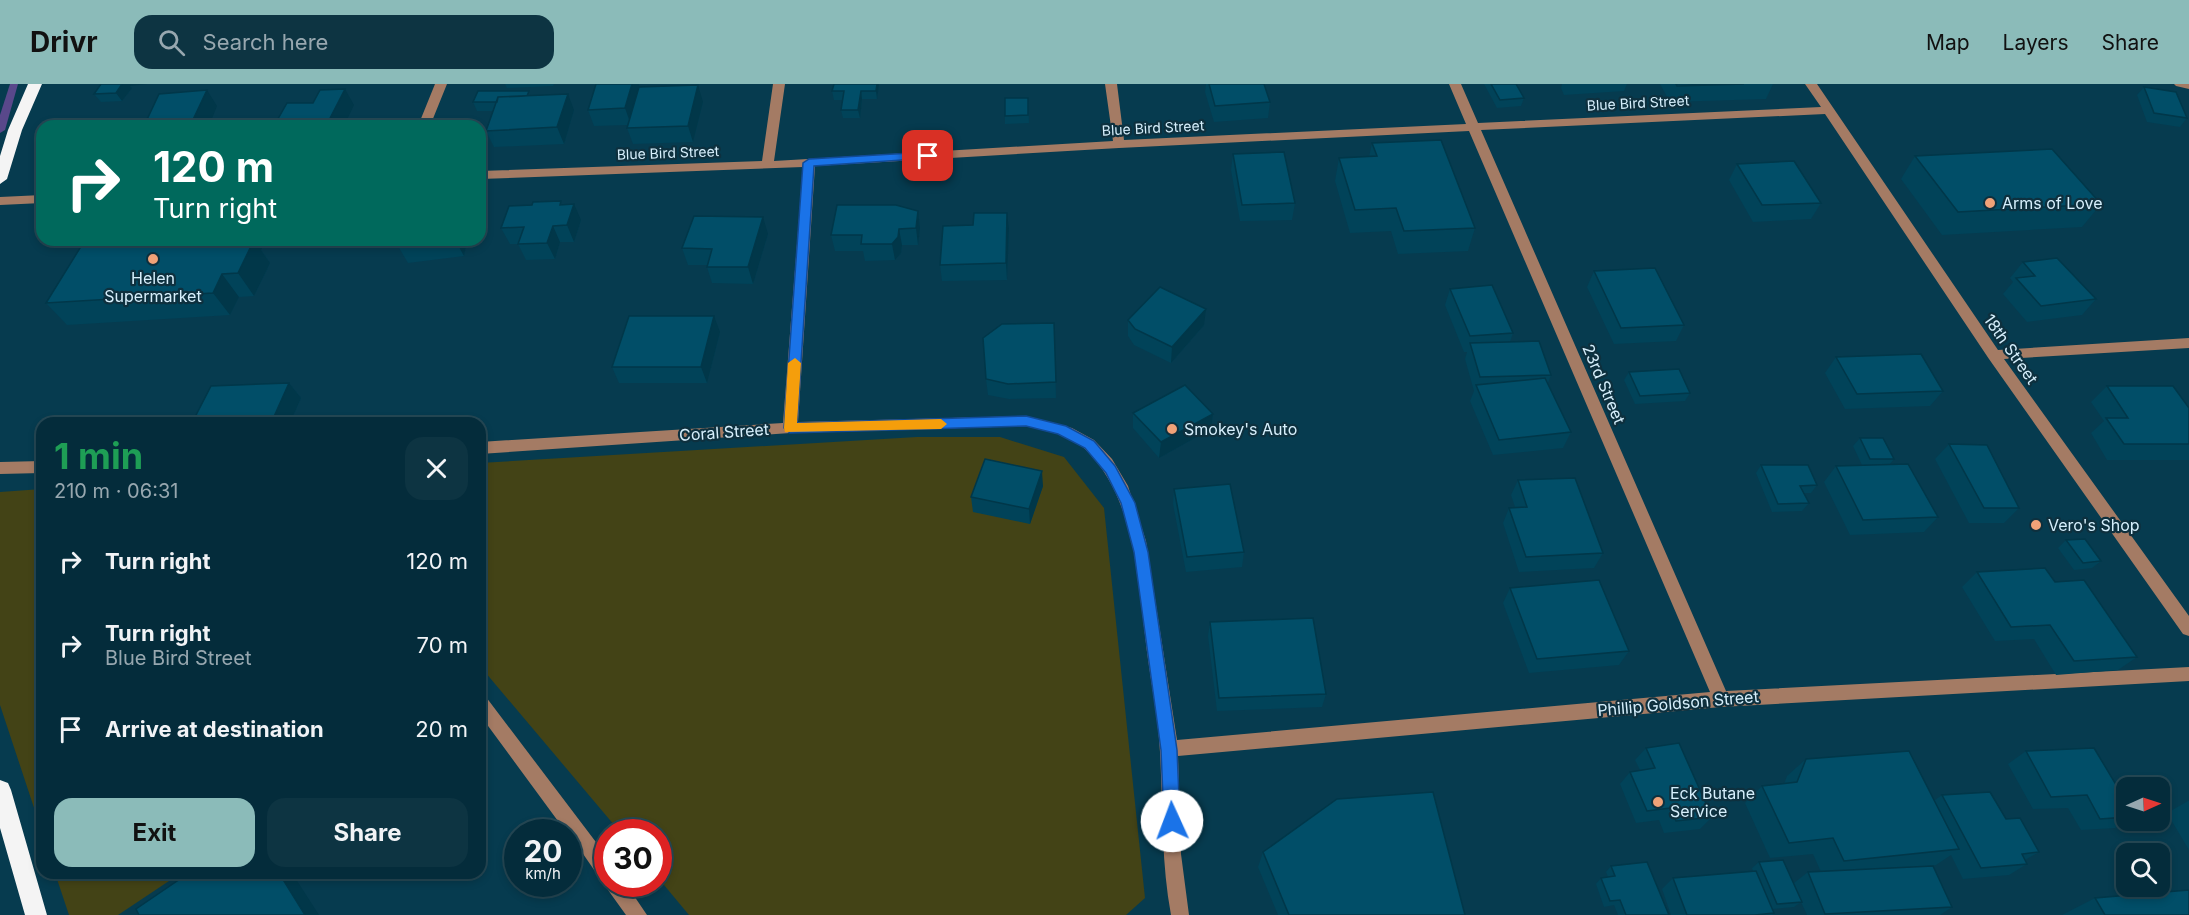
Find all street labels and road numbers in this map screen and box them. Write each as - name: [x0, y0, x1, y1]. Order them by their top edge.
- street label: Blue Bird Street: [1586, 91, 1690, 114]
- street label: Blue Bird Street: [1101, 116, 1205, 139]
- street label: Blue Bird Street: [616, 142, 720, 163]
- street label: 18th Street: [1980, 310, 2042, 388]
- street label: 23rd Street: [1578, 341, 1630, 427]
- street label: Coral Street: [679, 419, 769, 445]
- street label: Phillip Goldson Street: [1597, 686, 1759, 720]

